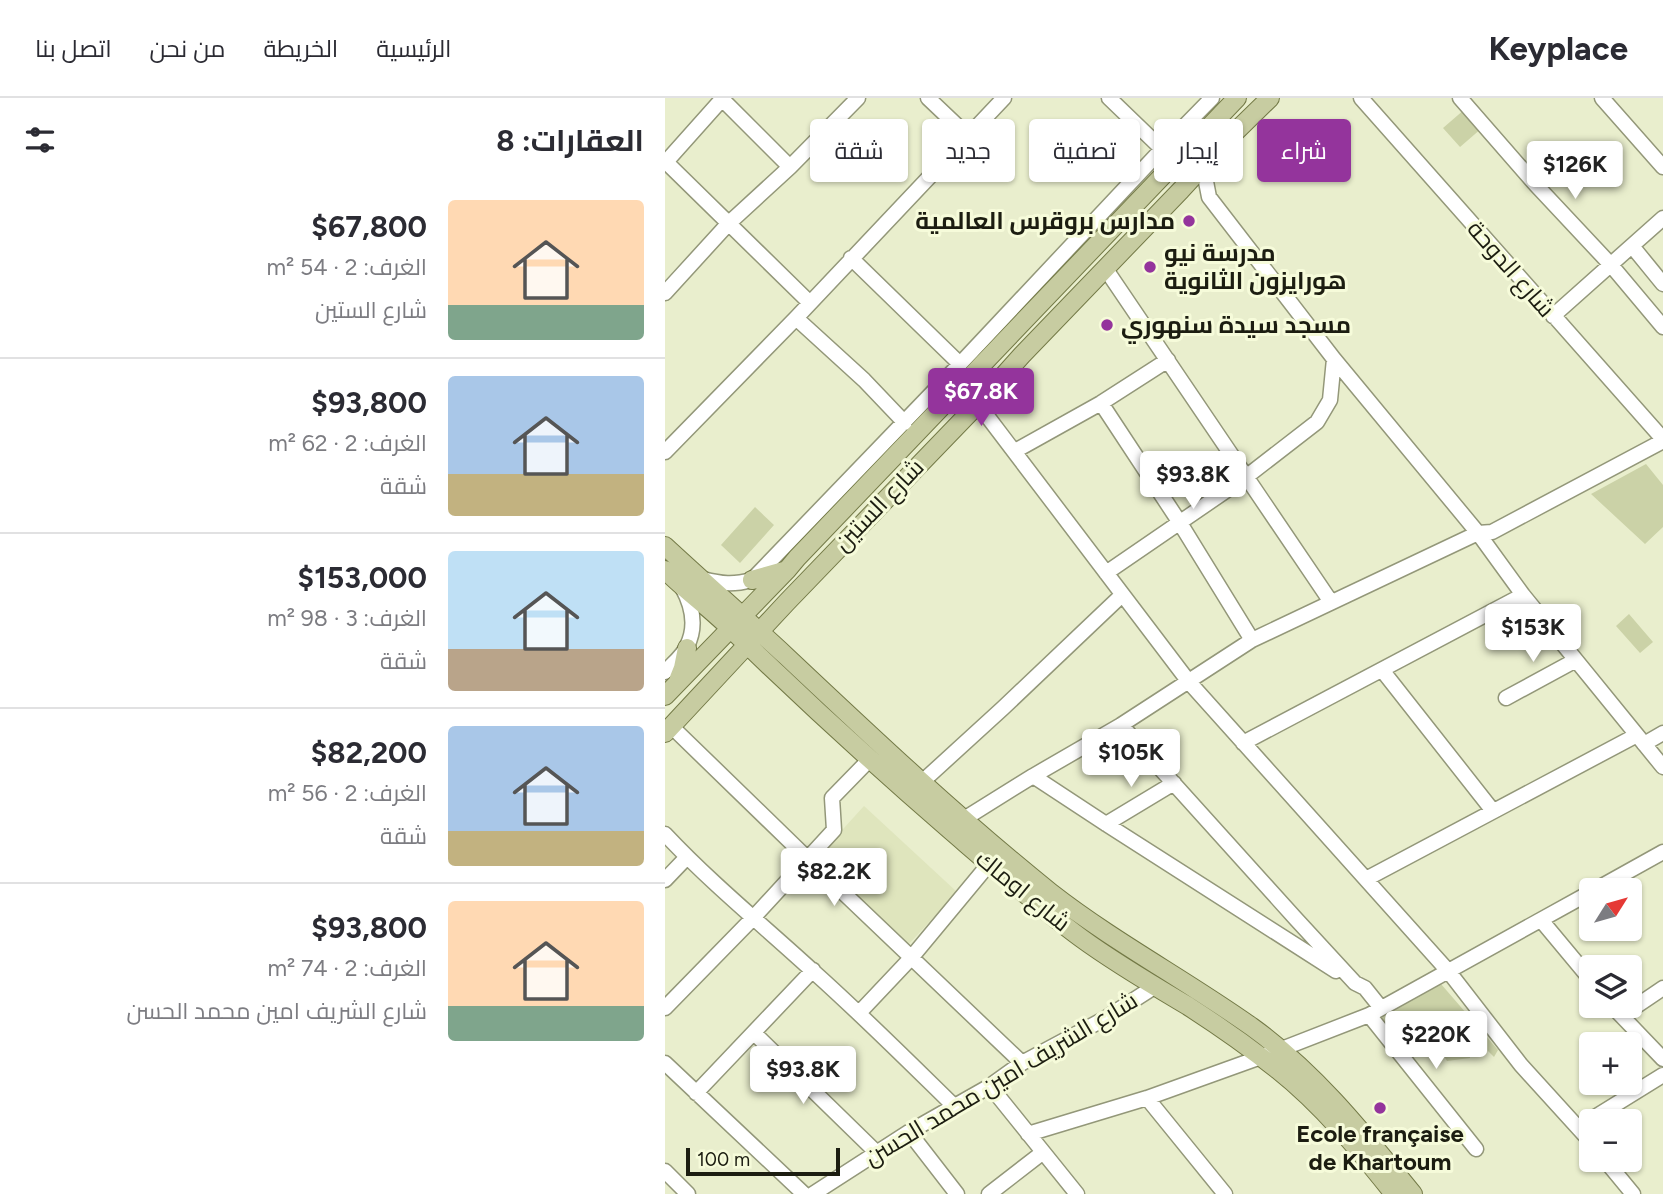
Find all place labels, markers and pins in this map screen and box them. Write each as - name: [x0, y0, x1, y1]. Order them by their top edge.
- pin: $126K: [1526, 141, 1624, 201]
- place label: مدارس بروقرس العالمية: [915, 206, 1175, 235]
- marker: مدارس بروقرس العالمية: [1181, 213, 1197, 229]
- place label: مدرسة نيو هورايزون الثانوية: [1164, 238, 1347, 295]
- marker: مدرسة نيو هورايزون الثانوية: [1142, 259, 1158, 275]
- place label: مسجد سيدة سنهوري: [1121, 310, 1351, 344]
- marker: مسجد سيدة سنهوري: [1099, 317, 1115, 333]
- pin: $67.8K: [924, 368, 1038, 428]
- pin: $93.8K: [1136, 452, 1250, 511]
- pin: $153K: [1484, 604, 1582, 664]
- pin: $105K: [1082, 730, 1180, 789]
- pin: $82.2K: [777, 848, 891, 908]
- pin: $220K: [1387, 1012, 1485, 1071]
- pin: $93.8K: [746, 1046, 860, 1106]
- marker: Ecole française de Khartoum: [1372, 1100, 1388, 1116]
- place label: Ecole française de Khartoum: [1296, 1119, 1464, 1176]

